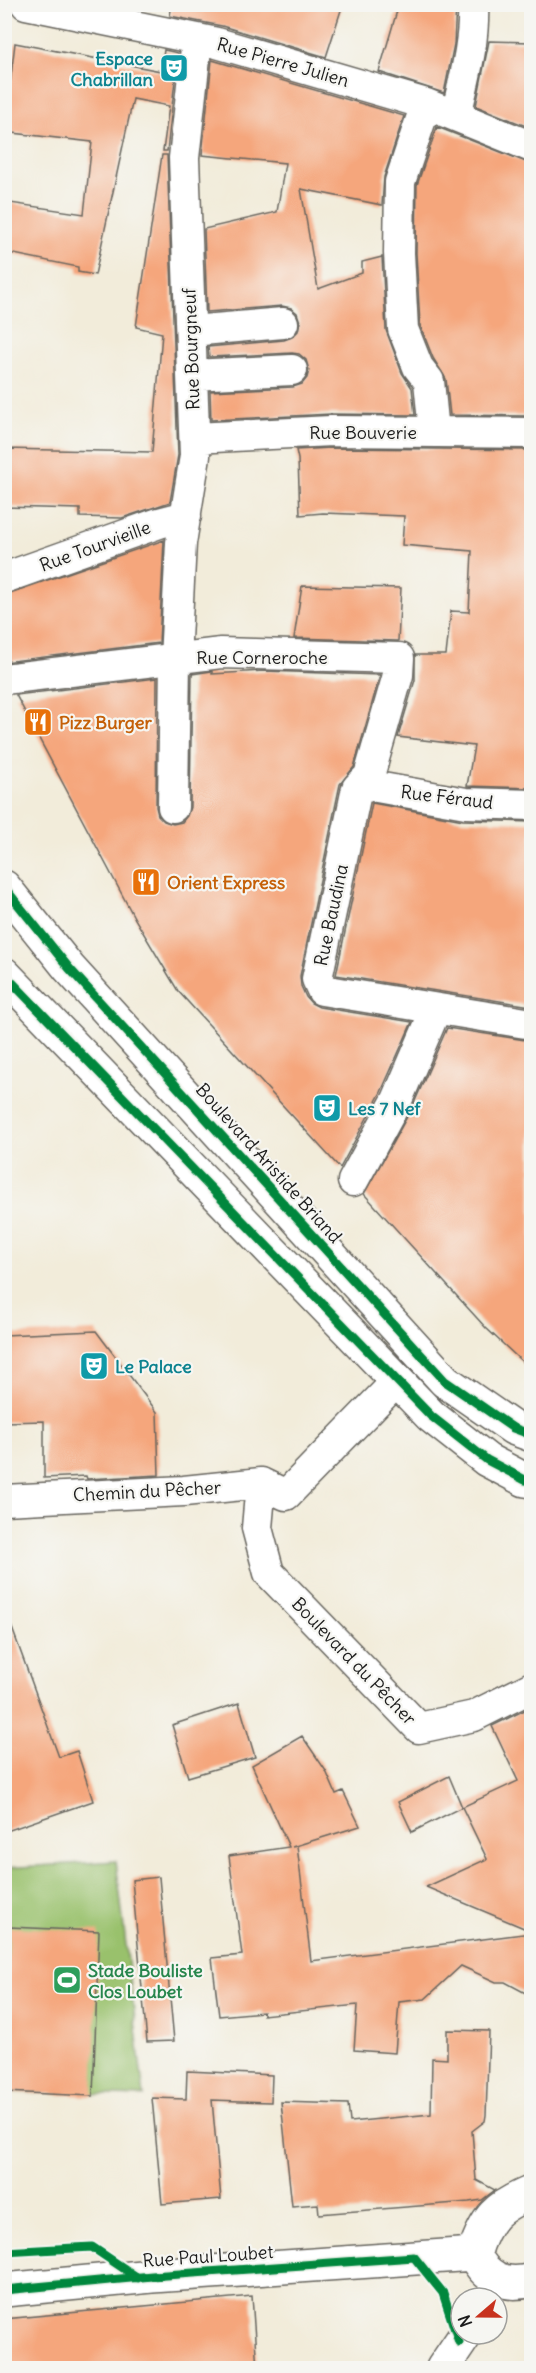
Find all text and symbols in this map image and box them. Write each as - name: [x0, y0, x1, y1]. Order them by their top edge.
- street label: Rue Pierre Julien: [214, 32, 352, 92]
- place label: Espace Chabrillan: [70, 47, 154, 91]
- theatre icon: Espace Chabrillan: [158, 52, 190, 84]
- street label: Rue Bourgneuf: [177, 287, 205, 410]
- street label: Rue Bouverie: [309, 421, 417, 444]
- street label: Rue Tourvieille: [36, 515, 154, 577]
- street label: Rue Corneroche: [196, 646, 328, 669]
- restaurant icon: Pizz Burger: [22, 706, 54, 738]
- place label: Pizz Burger: [59, 711, 153, 734]
- street label: Rue Féraud: [399, 780, 495, 814]
- street label: Rue Baudina: [309, 862, 353, 968]
- restaurant icon: Orient Express: [130, 866, 162, 898]
- place label: Orient Express: [167, 871, 285, 894]
- street label: Boulevard Aristide Briand: [191, 1078, 347, 1248]
- theatre icon: Les 7 Nef: [311, 1092, 343, 1124]
- place label: Les 7 Nef: [348, 1097, 422, 1120]
- theatre icon: Le Palace: [78, 1350, 110, 1382]
- place label: Le Palace: [115, 1355, 192, 1378]
- street label: Chemin du Pêcher: [72, 1476, 222, 1506]
- street label: Boulevard du Pêcher: [287, 1592, 421, 1730]
- place label: Stade Bouliste Clos Loubet: [88, 1959, 203, 2003]
- sports icon: Stade Bouliste Clos Loubet: [51, 1964, 83, 1996]
- street label: Rue Paul Loubet: [142, 2240, 274, 2272]
- north arrow: [449, 2286, 509, 2346]
- text: N: [454, 2313, 476, 2330]

